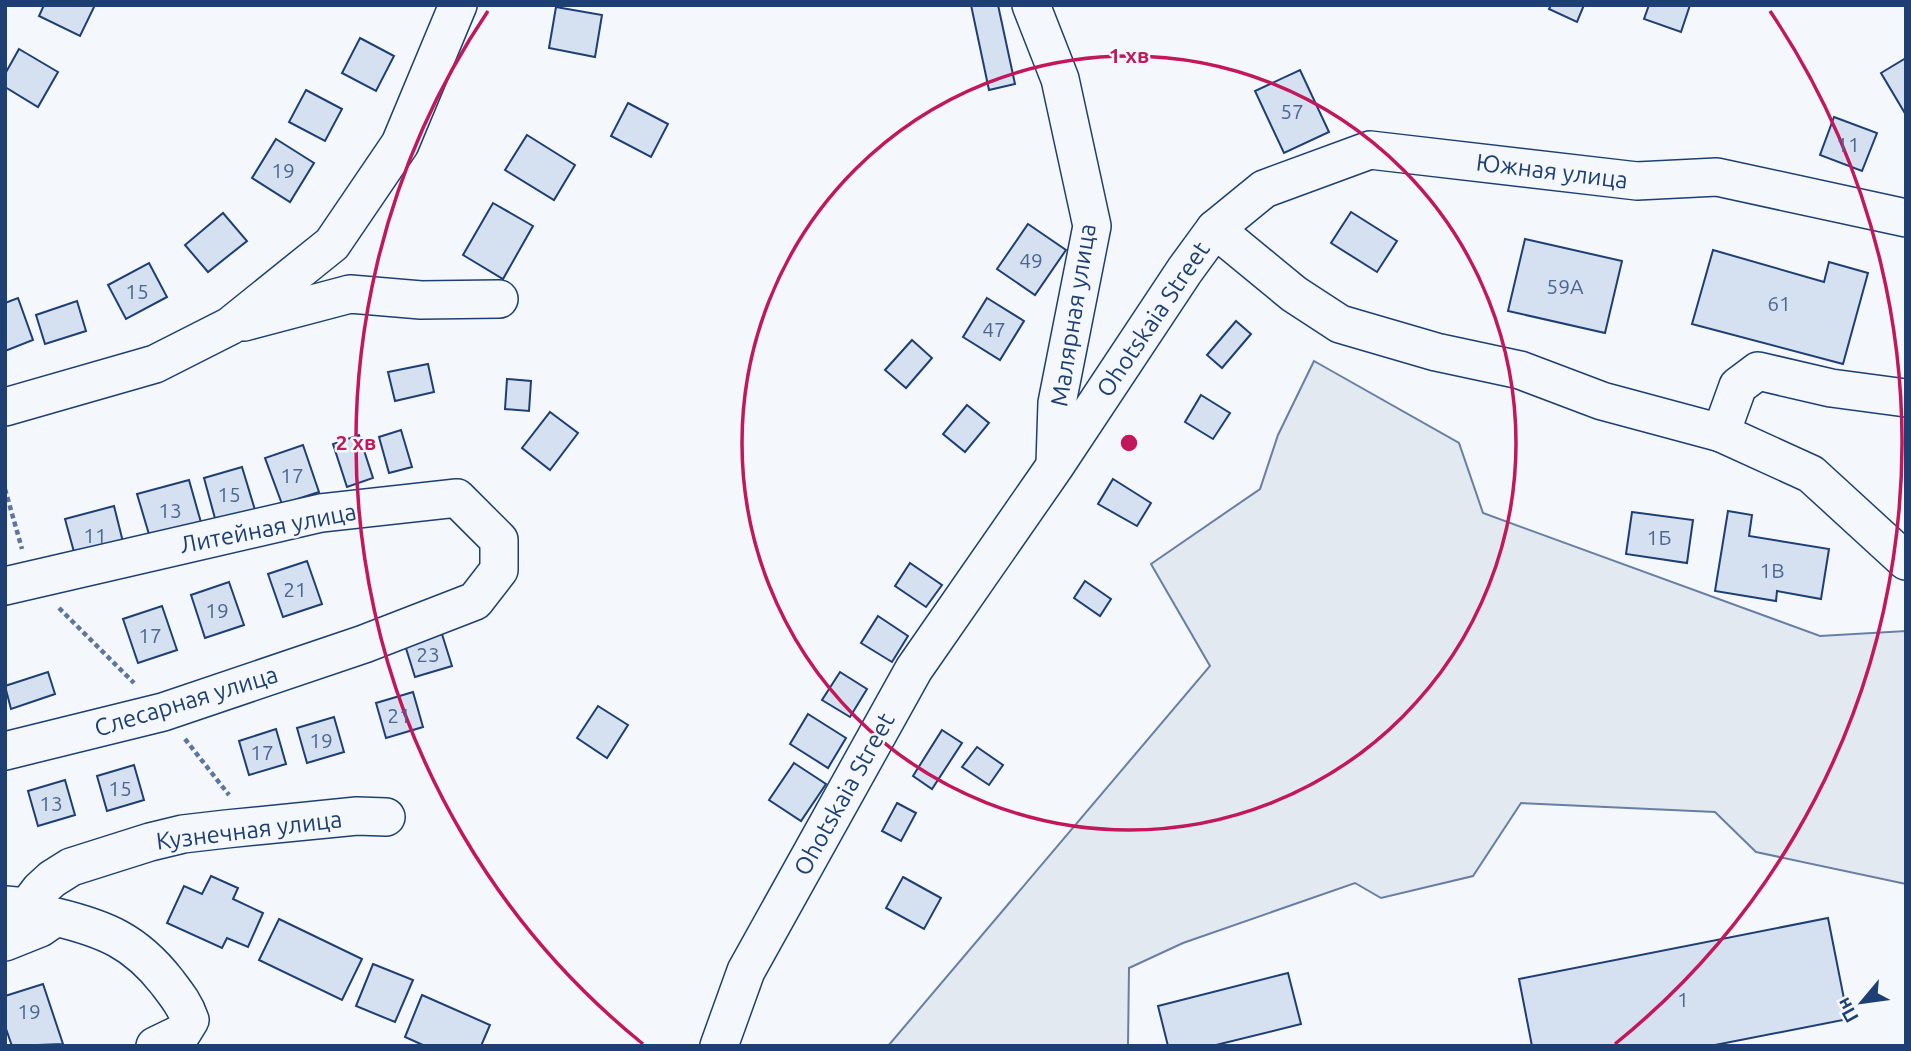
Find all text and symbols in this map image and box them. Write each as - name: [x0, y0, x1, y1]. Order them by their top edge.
- text: 1 хв: [1109, 43, 1149, 67]
- house number: 57: [1280, 99, 1304, 123]
- house number: 11: [1836, 132, 1860, 156]
- street label: Южная улица: [1475, 148, 1629, 194]
- house number: 19: [271, 158, 295, 182]
- street label: Малярная улица: [1045, 222, 1101, 408]
- street label: Ohotskaia Street: [1091, 236, 1215, 402]
- house number: 49: [1019, 248, 1043, 272]
- house number: 59А: [1546, 274, 1584, 298]
- house number: 15: [125, 279, 149, 303]
- house number: 61: [1767, 291, 1791, 315]
- house number: 47: [982, 317, 1006, 341]
- text: 2 хв: [336, 430, 376, 454]
- centre of rings: [1117, 431, 1141, 455]
- house number: 17: [280, 463, 304, 487]
- house number: 15: [217, 482, 241, 506]
- house number: 13: [158, 498, 182, 522]
- street label: Литейная улица: [177, 498, 359, 558]
- house number: 11: [83, 523, 107, 547]
- house number: 1Б: [1647, 525, 1671, 549]
- house number: 1В: [1759, 558, 1785, 582]
- house number: 21: [283, 577, 307, 601]
- house number: 19: [205, 598, 229, 622]
- house number: 17: [138, 623, 162, 647]
- house number: 23: [416, 642, 440, 666]
- street label: Слесарная улица: [91, 660, 281, 742]
- house number: 21: [387, 703, 411, 727]
- street label: Ohotskaia Street: [788, 708, 900, 880]
- house number: 19: [309, 728, 333, 752]
- house number: 17: [250, 740, 274, 764]
- house number: 15: [108, 776, 132, 800]
- house number: 13: [39, 791, 63, 815]
- street label: Кузнечная улица: [155, 805, 343, 855]
- north arrow: [1827, 967, 1897, 1037]
- house number: 1: [1677, 987, 1689, 1011]
- text: Пн: [1831, 994, 1863, 1026]
- house number: 19: [17, 999, 41, 1023]

